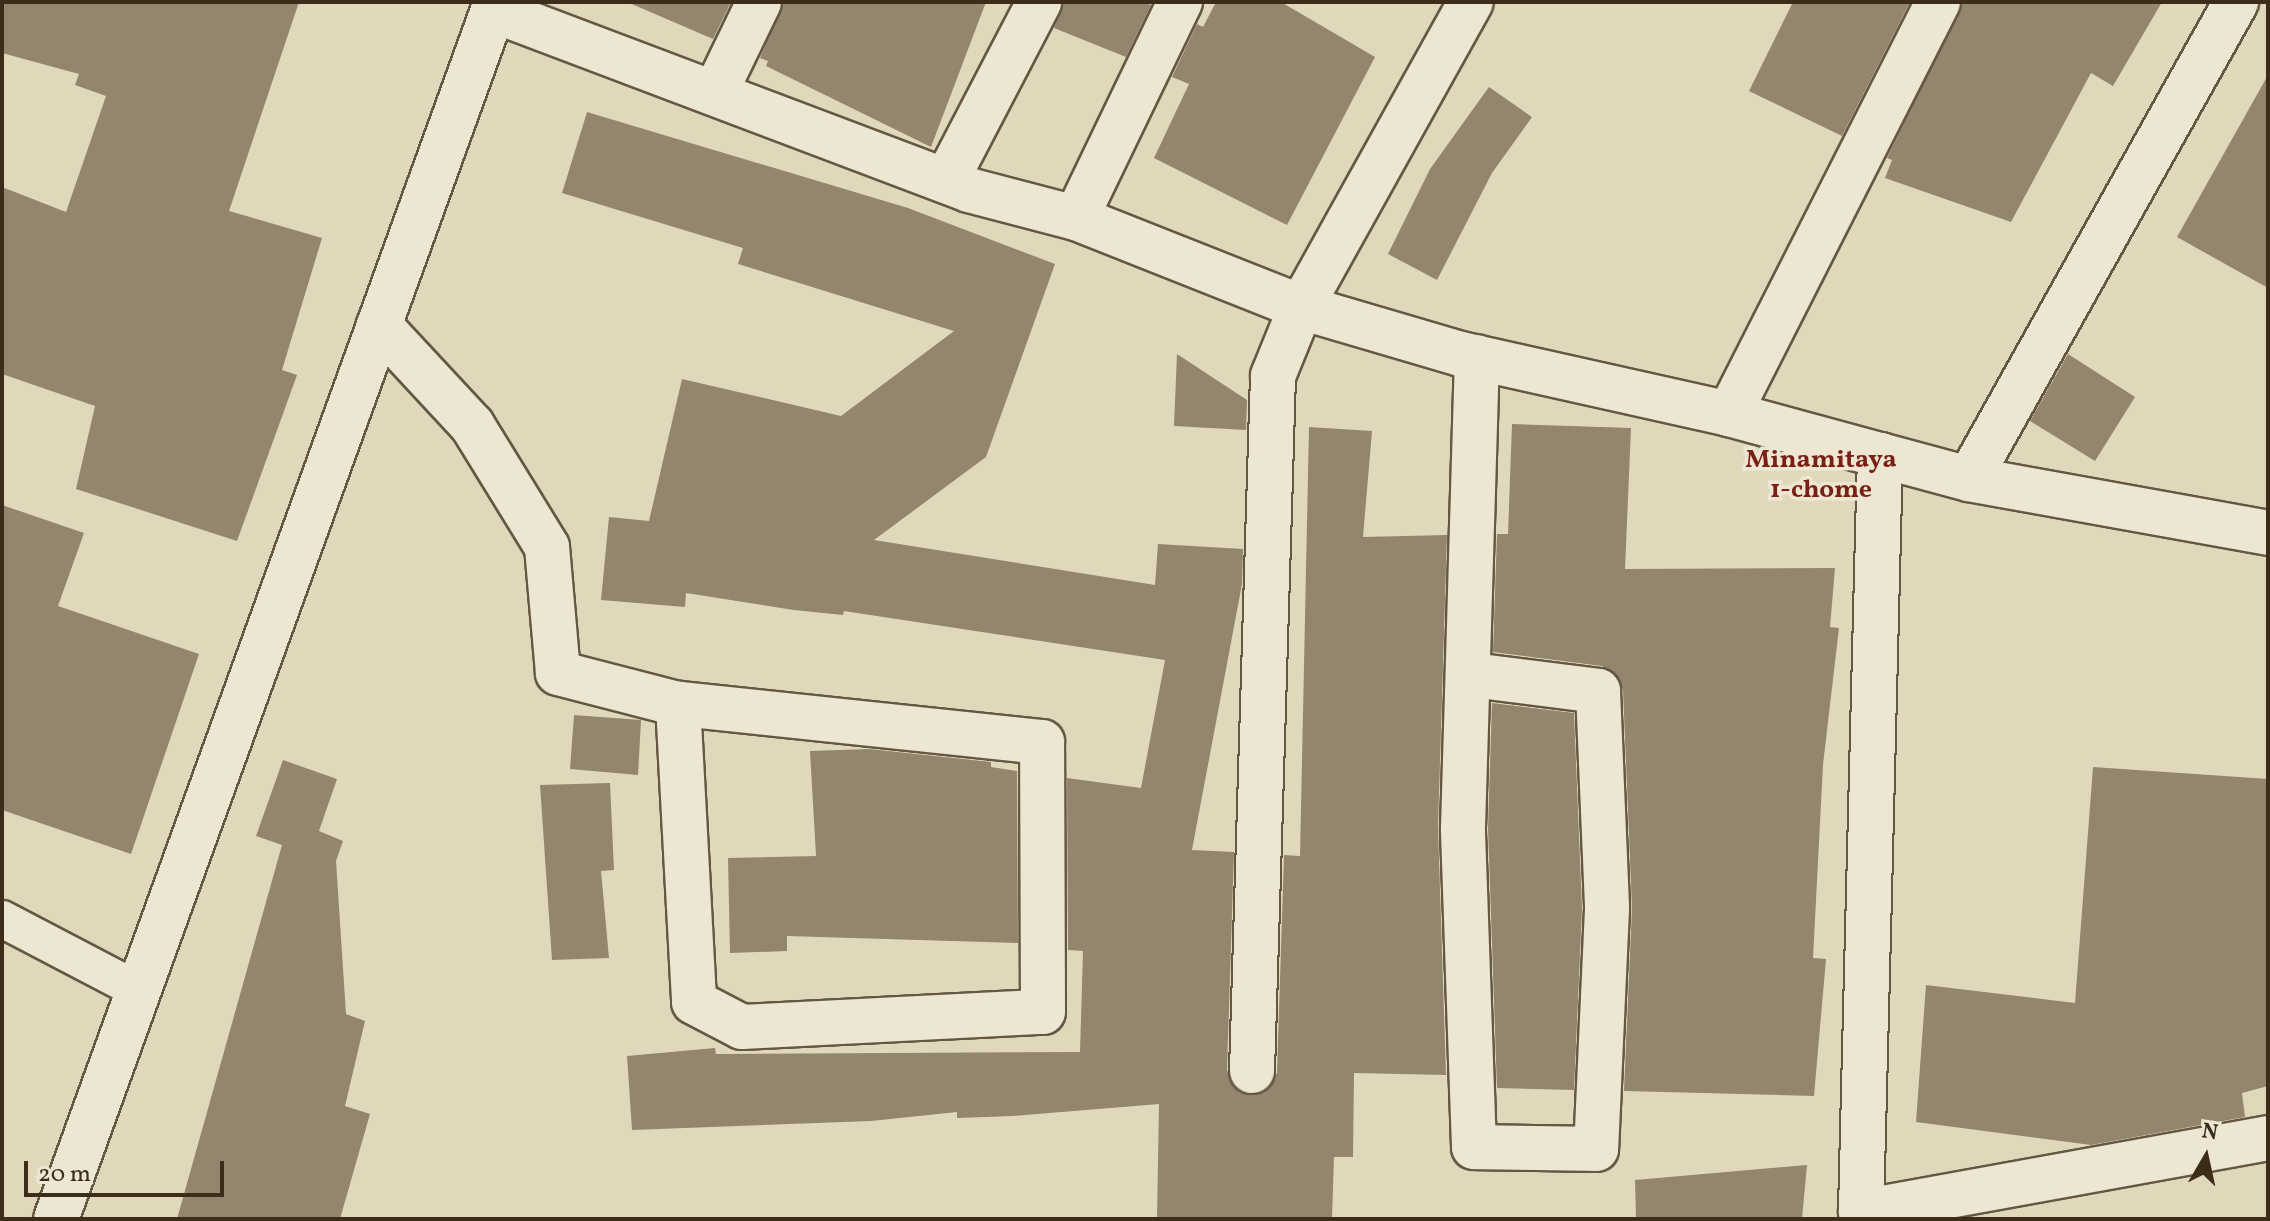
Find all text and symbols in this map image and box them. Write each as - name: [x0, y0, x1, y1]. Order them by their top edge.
- district label: Minamitaya 1-chome: [1745, 445, 1897, 506]
- text: N: [2200, 1116, 2220, 1149]
- north arrow: [2166, 1117, 2246, 1197]
- scale bar: [28, 1145, 228, 1195]
- text: 20 m: [38, 1158, 91, 1192]

